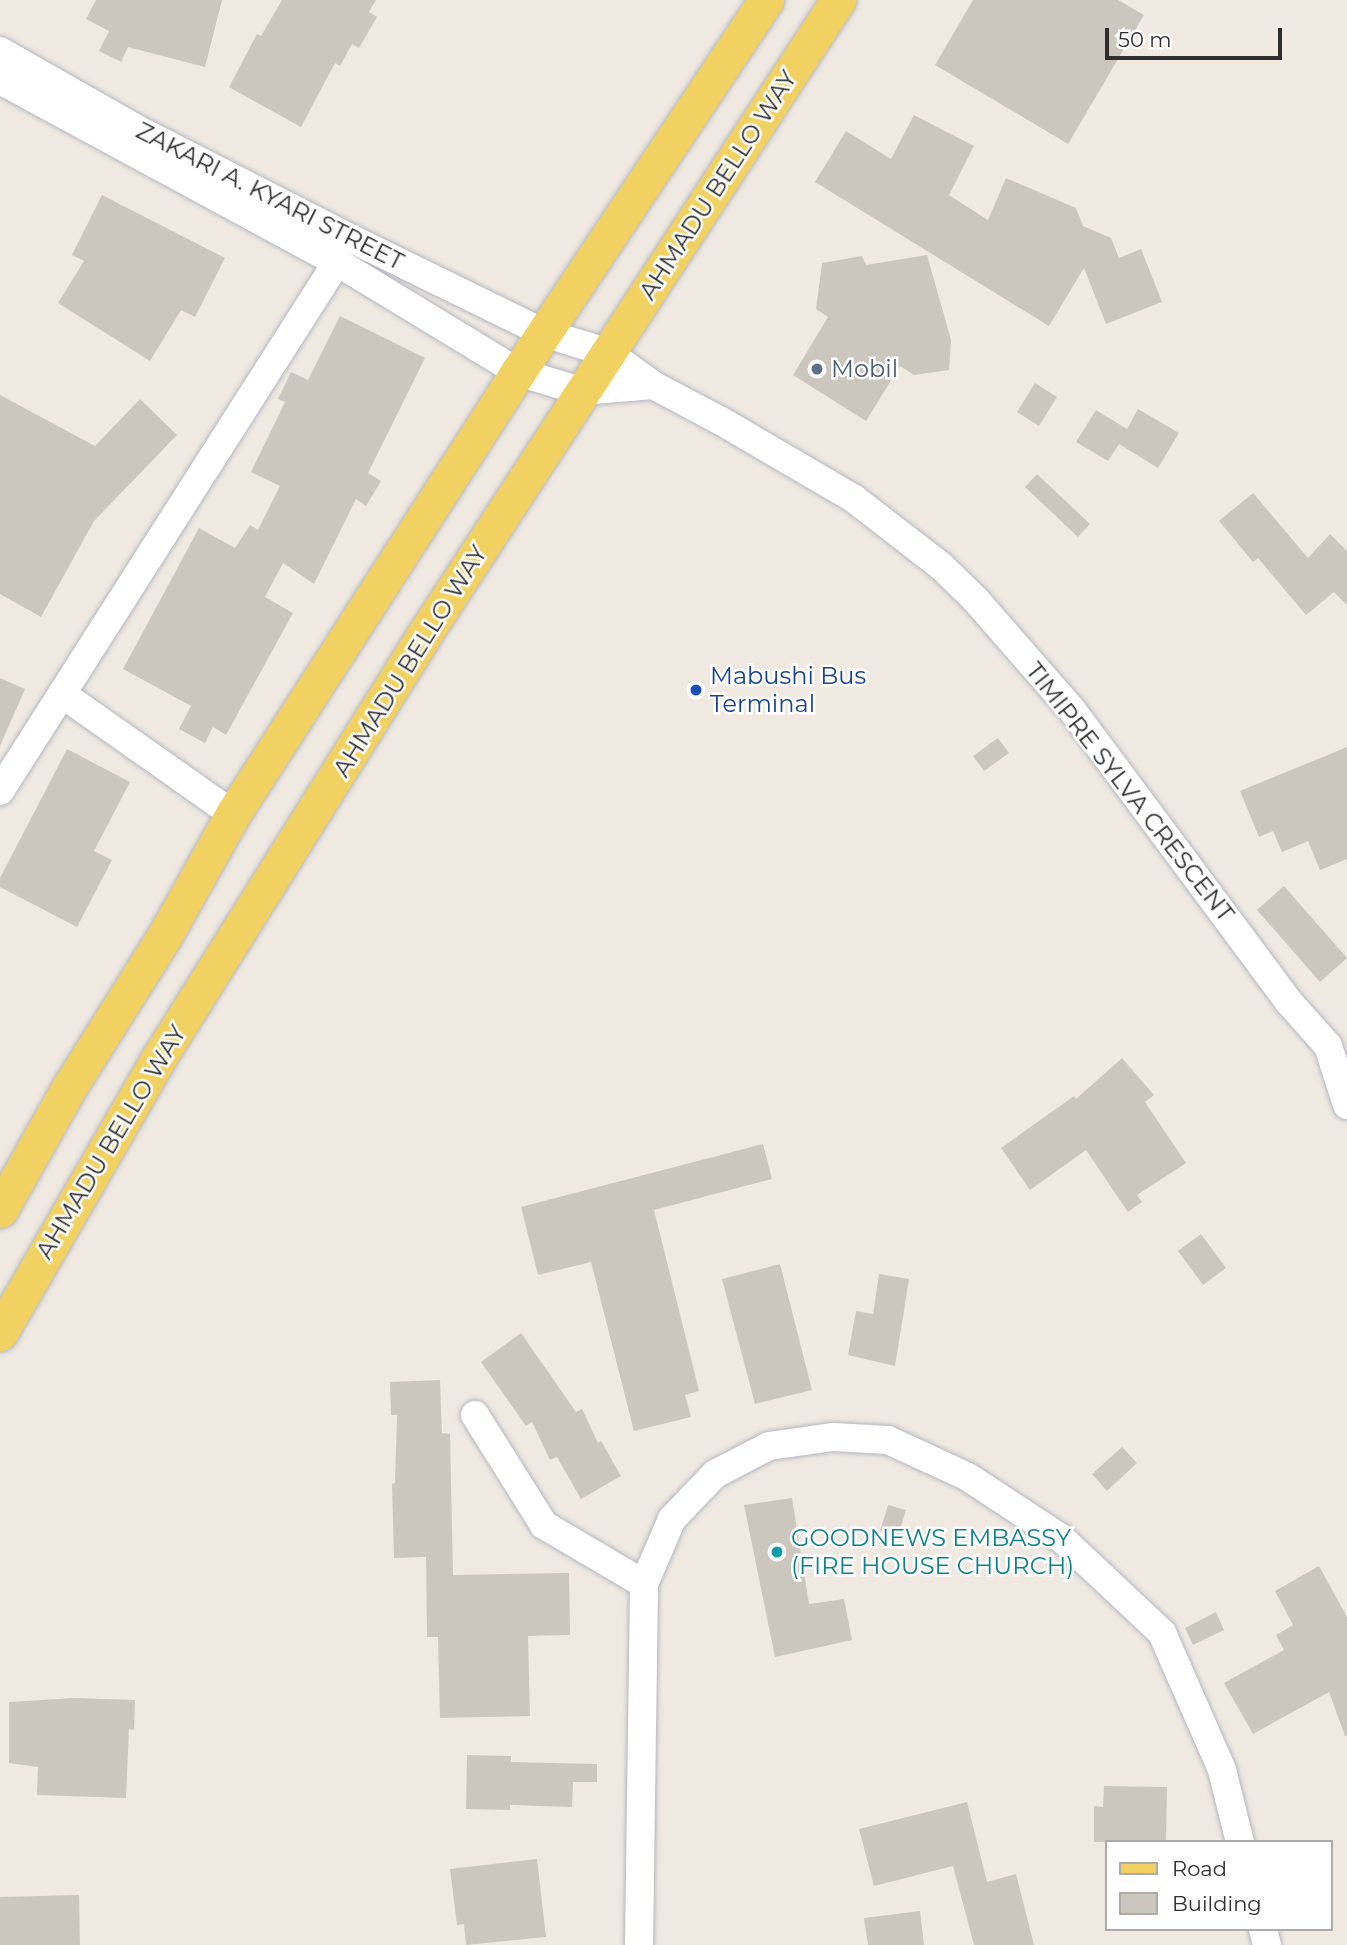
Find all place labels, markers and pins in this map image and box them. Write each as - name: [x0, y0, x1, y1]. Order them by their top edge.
- place label: Mobil: [831, 355, 898, 383]
- marker: Mobil: [809, 361, 825, 377]
- place label: Mabushi Bus Terminal: [710, 662, 866, 718]
- marker: Mabushi Bus Terminal: [688, 682, 704, 698]
- place label: GOODNEWS EMBASSY (FIRE HOUSE CHURCH): [791, 1524, 1074, 1580]
- marker: GOODNEWS EMBASSY (FIRE HOUSE CHURCH): [769, 1544, 785, 1560]

